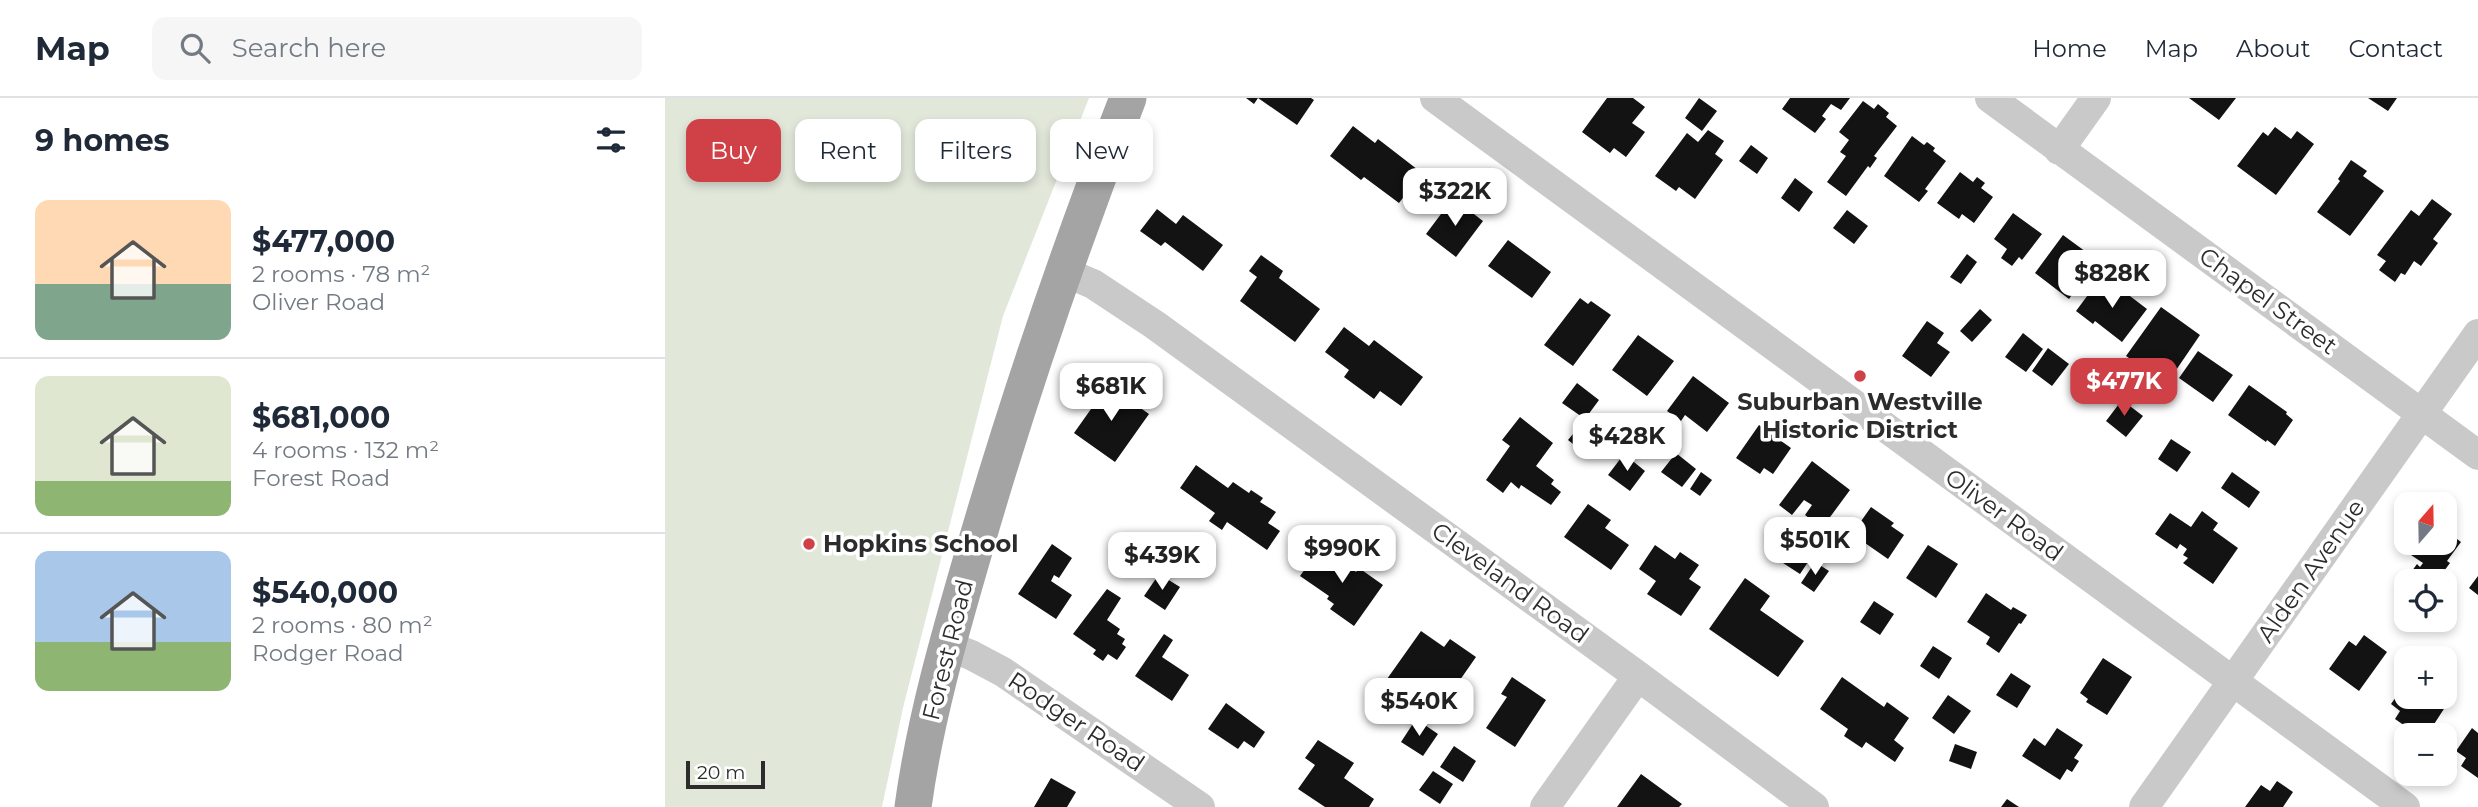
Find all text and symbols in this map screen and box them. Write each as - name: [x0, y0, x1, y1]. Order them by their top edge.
- search box: [152, 17, 642, 80]
- text: Map: [35, 28, 110, 68]
- icon: search: [176, 29, 214, 67]
- text: Search here: [232, 32, 386, 64]
- text: Home: [2032, 34, 2107, 63]
- text: Map: [2145, 34, 2198, 63]
- text: About: [2236, 34, 2310, 63]
- text: Contact: [2348, 34, 2443, 63]
- chip: Buy: [686, 119, 781, 182]
- chip: Rent: [795, 119, 901, 182]
- chip: Filters: [915, 119, 1036, 182]
- chip: New: [1050, 119, 1153, 182]
- icon: filters: [592, 121, 630, 159]
- text: 9 homes: [35, 122, 170, 159]
- pin: $322K: [1406, 169, 1504, 228]
- text: $322K: [1419, 177, 1491, 205]
- text: $477,000: [252, 223, 395, 260]
- icon: home: [91, 228, 175, 312]
- street label: Chapel Street: [2194, 241, 2343, 361]
- pin: $828K: [2063, 250, 2161, 310]
- text: $828K: [2074, 259, 2150, 287]
- text: 2 rooms · 78 m²: [252, 260, 430, 288]
- text: Oliver Road: [252, 288, 385, 316]
- pin: $477K: [2075, 358, 2173, 418]
- pin: $681K: [1062, 364, 1160, 423]
- text: $477K: [2086, 367, 2162, 395]
- marker: Suburban Westville Historic District: [1852, 368, 1868, 384]
- text: $681K: [1076, 372, 1146, 400]
- place label: Suburban Westville Historic District: [1737, 387, 1983, 444]
- text: $681,000: [252, 399, 390, 436]
- icon: home: [91, 404, 175, 488]
- pin: $428K: [1578, 414, 1676, 473]
- text: $428K: [1589, 422, 1665, 450]
- text: 4 rooms · 132 m²: [252, 436, 439, 464]
- street label: Oliver Road: [1940, 462, 2069, 567]
- text: Forest Road: [252, 464, 390, 492]
- north arrow: [2394, 492, 2457, 555]
- map controls: [2394, 492, 2457, 786]
- street label: Alden Avenue: [2251, 494, 2371, 648]
- street label: Cleveland Road: [1426, 516, 1594, 649]
- pin: $501K: [1766, 518, 1864, 577]
- pin: $990K: [1293, 526, 1391, 585]
- text: $501K: [1780, 526, 1850, 554]
- place label: Hopkins School: [823, 529, 1019, 558]
- pin: $439K: [1113, 532, 1211, 592]
- text: $990K: [1304, 534, 1380, 562]
- marker: Hopkins School: [801, 536, 817, 552]
- text: $439K: [1124, 541, 1200, 569]
- button: locate: [2394, 569, 2457, 632]
- text: $540,000: [252, 574, 398, 611]
- street label: Forest Road: [916, 576, 979, 723]
- icon: home: [91, 579, 175, 663]
- text: 2 rooms · 80 m²: [252, 611, 433, 639]
- text: Rodger Road: [252, 639, 404, 667]
- button: +: [2394, 646, 2457, 709]
- street label: Rodger Road: [1003, 665, 1150, 778]
- pin: $540K: [1370, 678, 1468, 738]
- text: $540K: [1381, 687, 1457, 715]
- button: −: [2394, 723, 2457, 786]
- scale bar: [686, 758, 765, 790]
- text: 20 m: [697, 761, 745, 784]

